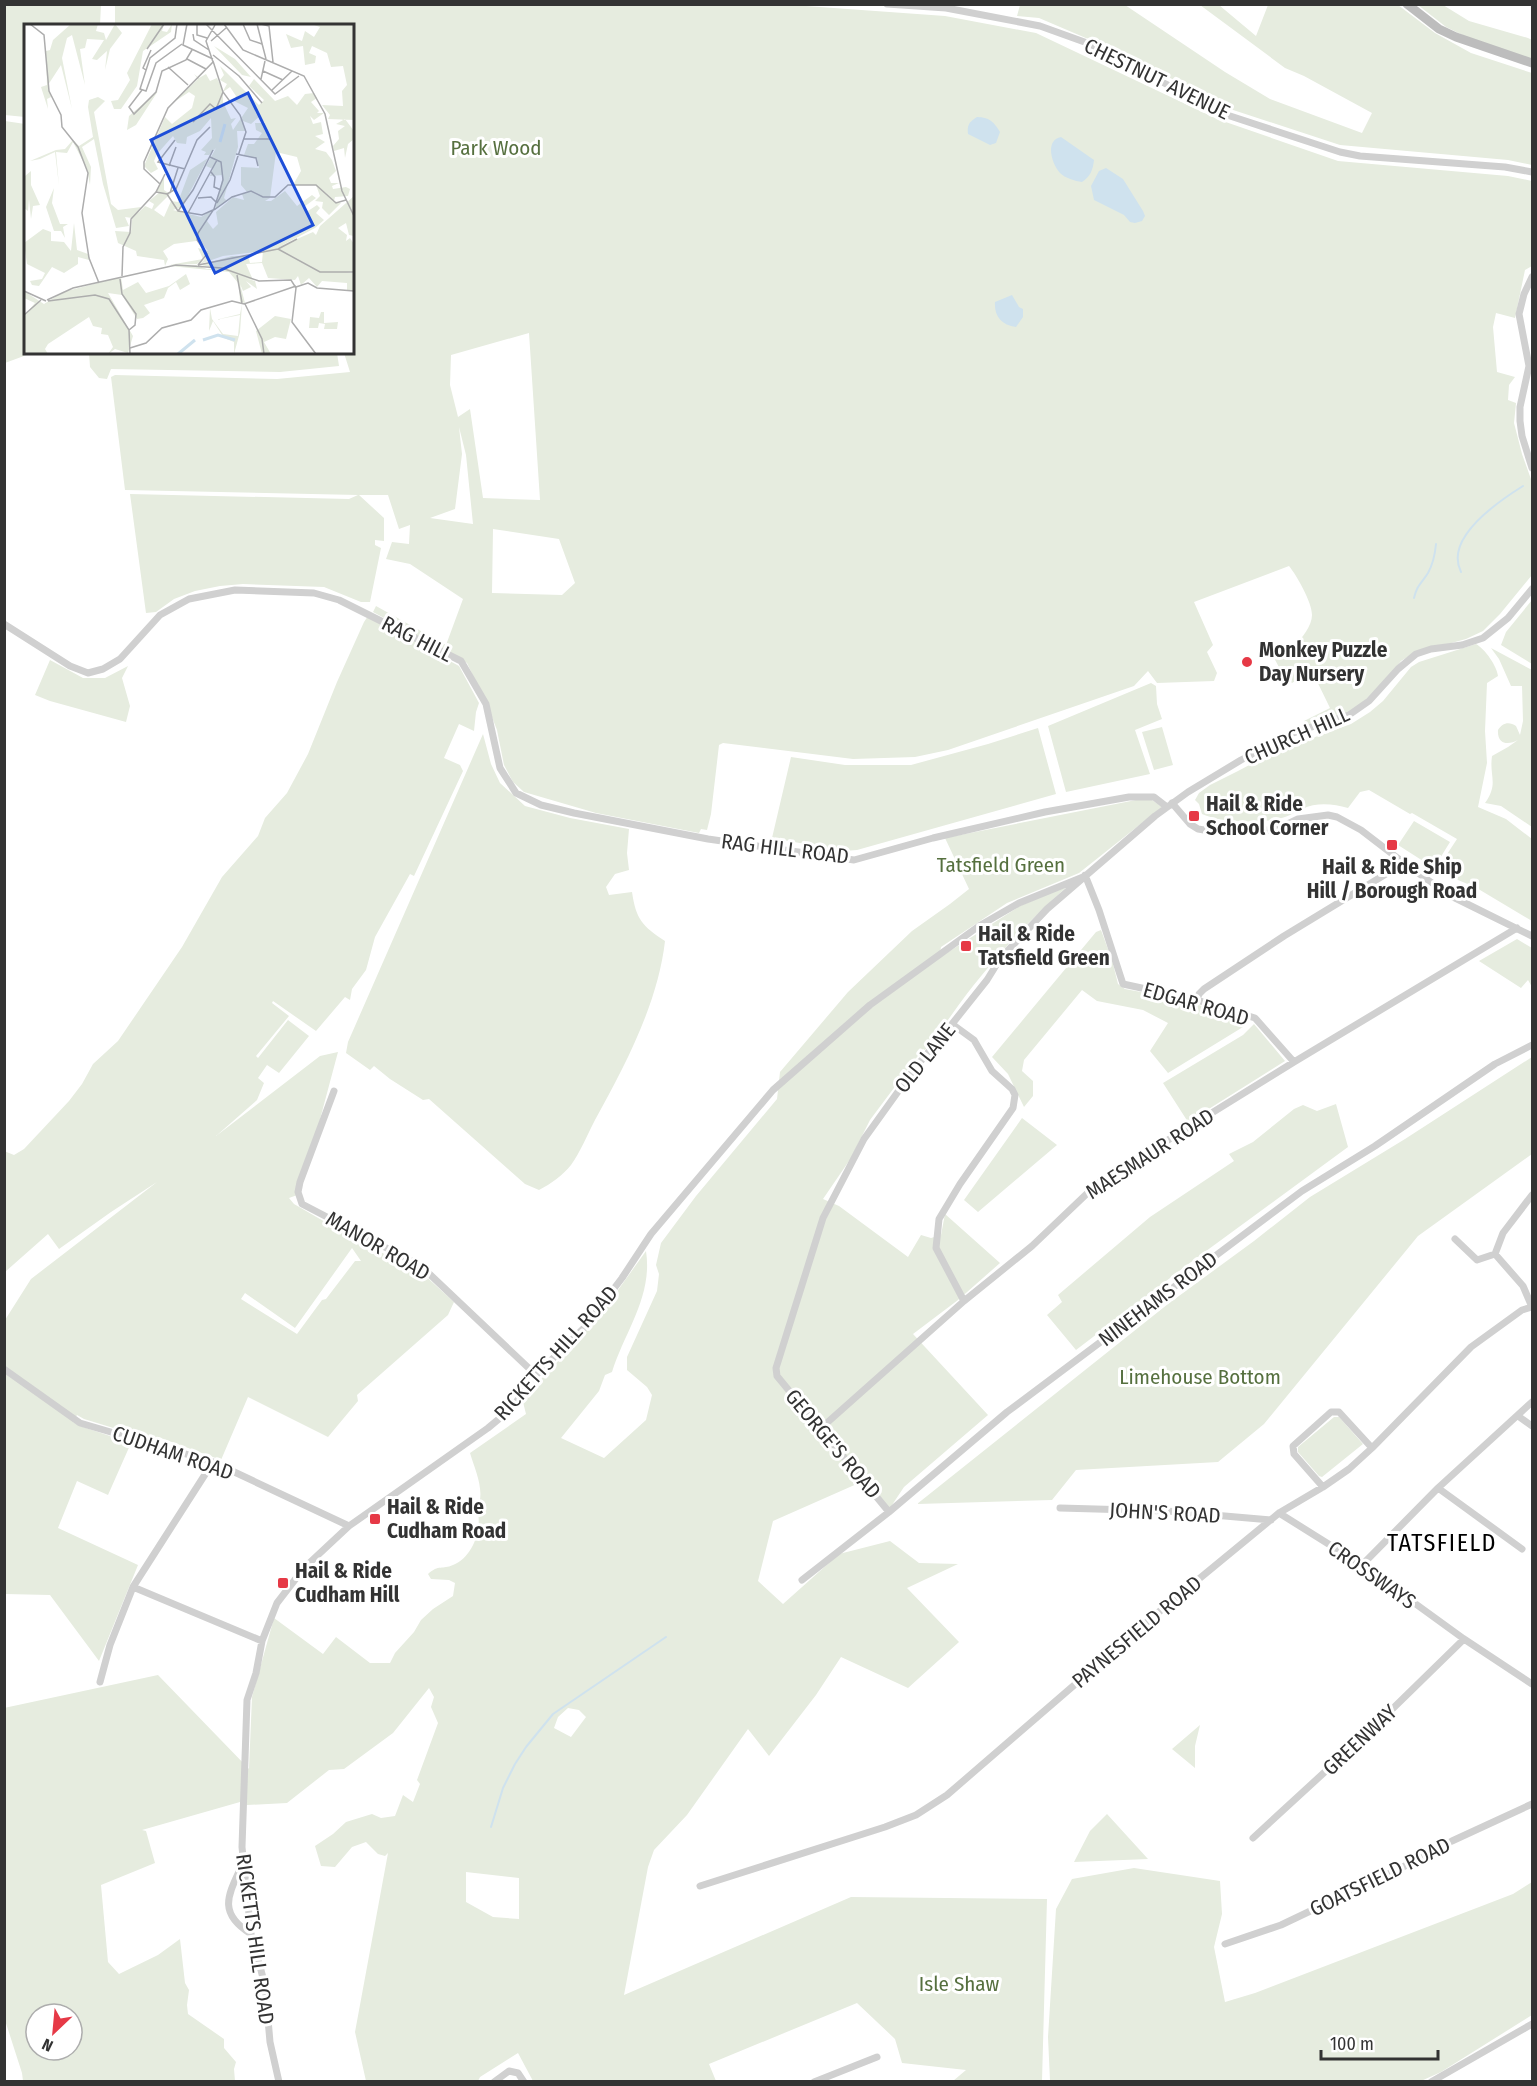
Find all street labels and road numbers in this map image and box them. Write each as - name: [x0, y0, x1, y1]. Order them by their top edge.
- street label: CHESTNUT AVENUE: [1080, 33, 1234, 126]
- street label: RAG HILL: [377, 610, 457, 668]
- street label: CHURCH HILL: [1240, 701, 1354, 771]
- street label: RAG HILL ROAD: [720, 828, 850, 870]
- street label: EDGAR ROAD: [1140, 976, 1252, 1032]
- street label: OLD LANE: [889, 1018, 961, 1098]
- street label: MAESMAUR ROAD: [1081, 1103, 1219, 1205]
- street label: MANOR ROAD: [321, 1206, 435, 1286]
- street label: NINEHAMS ROAD: [1093, 1246, 1223, 1352]
- street label: RICKETTS HILL ROAD: [489, 1280, 623, 1426]
- street label: GEORGE'S ROAD: [780, 1384, 886, 1504]
- street label: CUDHAM ROAD: [109, 1420, 237, 1486]
- street label: JOHN'S ROAD: [1109, 1497, 1221, 1529]
- street label: CROSSWAYS: [1323, 1535, 1421, 1615]
- street label: PAYNESFIELD ROAD: [1067, 1570, 1207, 1694]
- street label: GREENWAY: [1317, 1699, 1403, 1781]
- street label: GOATSFIELD ROAD: [1305, 1832, 1455, 1922]
- street label: RICKETTS HILL ROAD: [230, 1852, 280, 2026]

